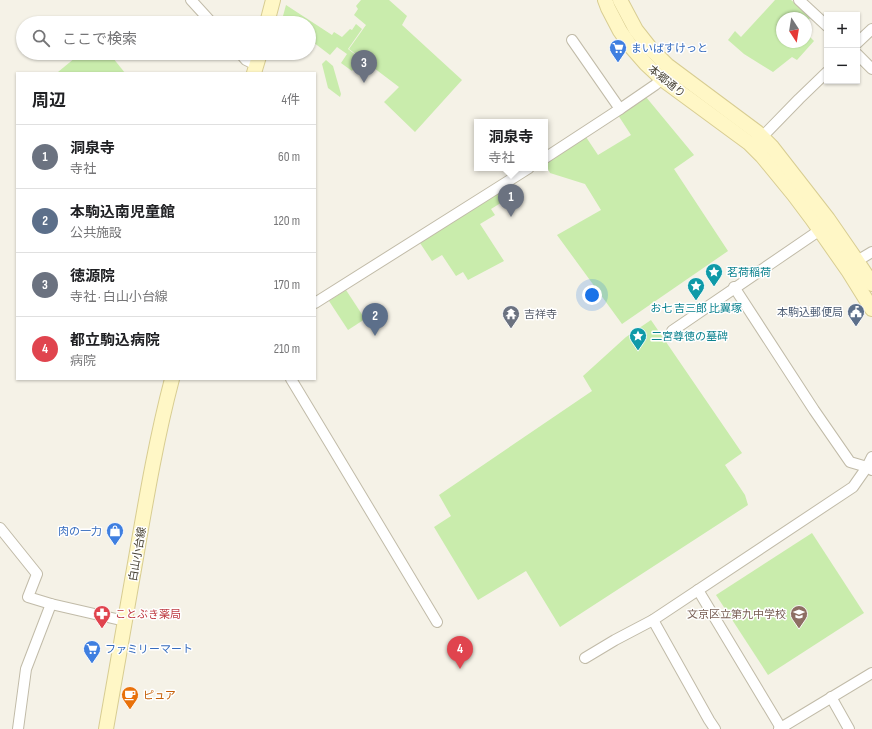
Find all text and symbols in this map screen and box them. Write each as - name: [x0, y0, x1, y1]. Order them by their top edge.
- north arrow: [776, 12, 812, 48]
- map controls: [824, 12, 860, 84]
- button: +: [824, 12, 860, 48]
- search box: [16, 16, 316, 60]
- icon: search: [30, 27, 52, 49]
- text: ここで検索: [62, 30, 137, 49]
- supermarket icon: まいばすけっと: [608, 38, 628, 63]
- place label: まいばすけっと: [631, 42, 708, 55]
- button: −: [824, 48, 860, 84]
- pin: 3: [351, 50, 377, 83]
- street label: 本郷通り: [645, 62, 688, 100]
- text: 周辺: [32, 91, 66, 111]
- text: 4件: [282, 92, 300, 108]
- popup: [474, 119, 548, 171]
- text: 洞泉寺: [488, 128, 534, 147]
- text: 洞泉寺: [70, 139, 115, 158]
- text: 1: [42, 149, 48, 165]
- text: 60 m: [278, 149, 300, 165]
- text: 寺社: [488, 150, 515, 166]
- text: 寺社: [70, 161, 96, 177]
- pin: 1: [498, 184, 524, 217]
- text: 本駒込南児童館: [70, 203, 175, 222]
- text: 2: [42, 213, 48, 229]
- text: 120 m: [274, 213, 300, 229]
- text: 公共施設: [70, 225, 122, 241]
- place icon: 茗荷稲荷: [704, 262, 724, 287]
- place label: 茗荷稲荷: [727, 266, 771, 279]
- text: 徳源院: [70, 267, 115, 286]
- place icon: お七 吉三郎 比翼塚: [686, 276, 706, 301]
- text: 3: [42, 277, 48, 293]
- text: 170 m: [274, 277, 300, 293]
- your location: [582, 285, 602, 305]
- text: 寺社 · 白山小台線: [70, 289, 168, 305]
- place label: お七 吉三郎 比翼塚: [650, 302, 742, 315]
- public building icon: 本駒込郵便局: [846, 302, 866, 327]
- pin: 2: [362, 303, 388, 336]
- temple icon: 吉祥寺: [501, 304, 521, 329]
- place label: 本駒込郵便局: [777, 306, 843, 319]
- place label: 吉祥寺: [524, 308, 557, 321]
- place icon: 二宮尊徳の墓碑: [628, 326, 648, 351]
- place label: 二宮尊徳の墓碑: [651, 330, 728, 343]
- text: 都立駒込病院: [70, 331, 160, 350]
- text: 4: [42, 341, 48, 357]
- text: 210 m: [274, 341, 300, 357]
- text: 病院: [70, 353, 96, 369]
- shop icon: 肉の一力: [105, 521, 125, 546]
- place label: 肉の一力: [58, 525, 102, 538]
- street label: 白山小台線: [126, 526, 149, 582]
- pharmacy icon: ことぶき薬局: [92, 604, 112, 629]
- school or university icon: 文京区立第九中学校: [789, 604, 809, 629]
- place label: ことぶき薬局: [115, 608, 181, 621]
- place label: 文京区立第九中学校: [687, 608, 786, 621]
- pin: 4: [447, 636, 473, 669]
- supermarket icon: ファミリーマート: [82, 639, 102, 664]
- place label: ファミリーマート: [105, 643, 193, 656]
- cafe icon: ピュア: [120, 685, 140, 710]
- place label: ピュア: [143, 689, 176, 702]

